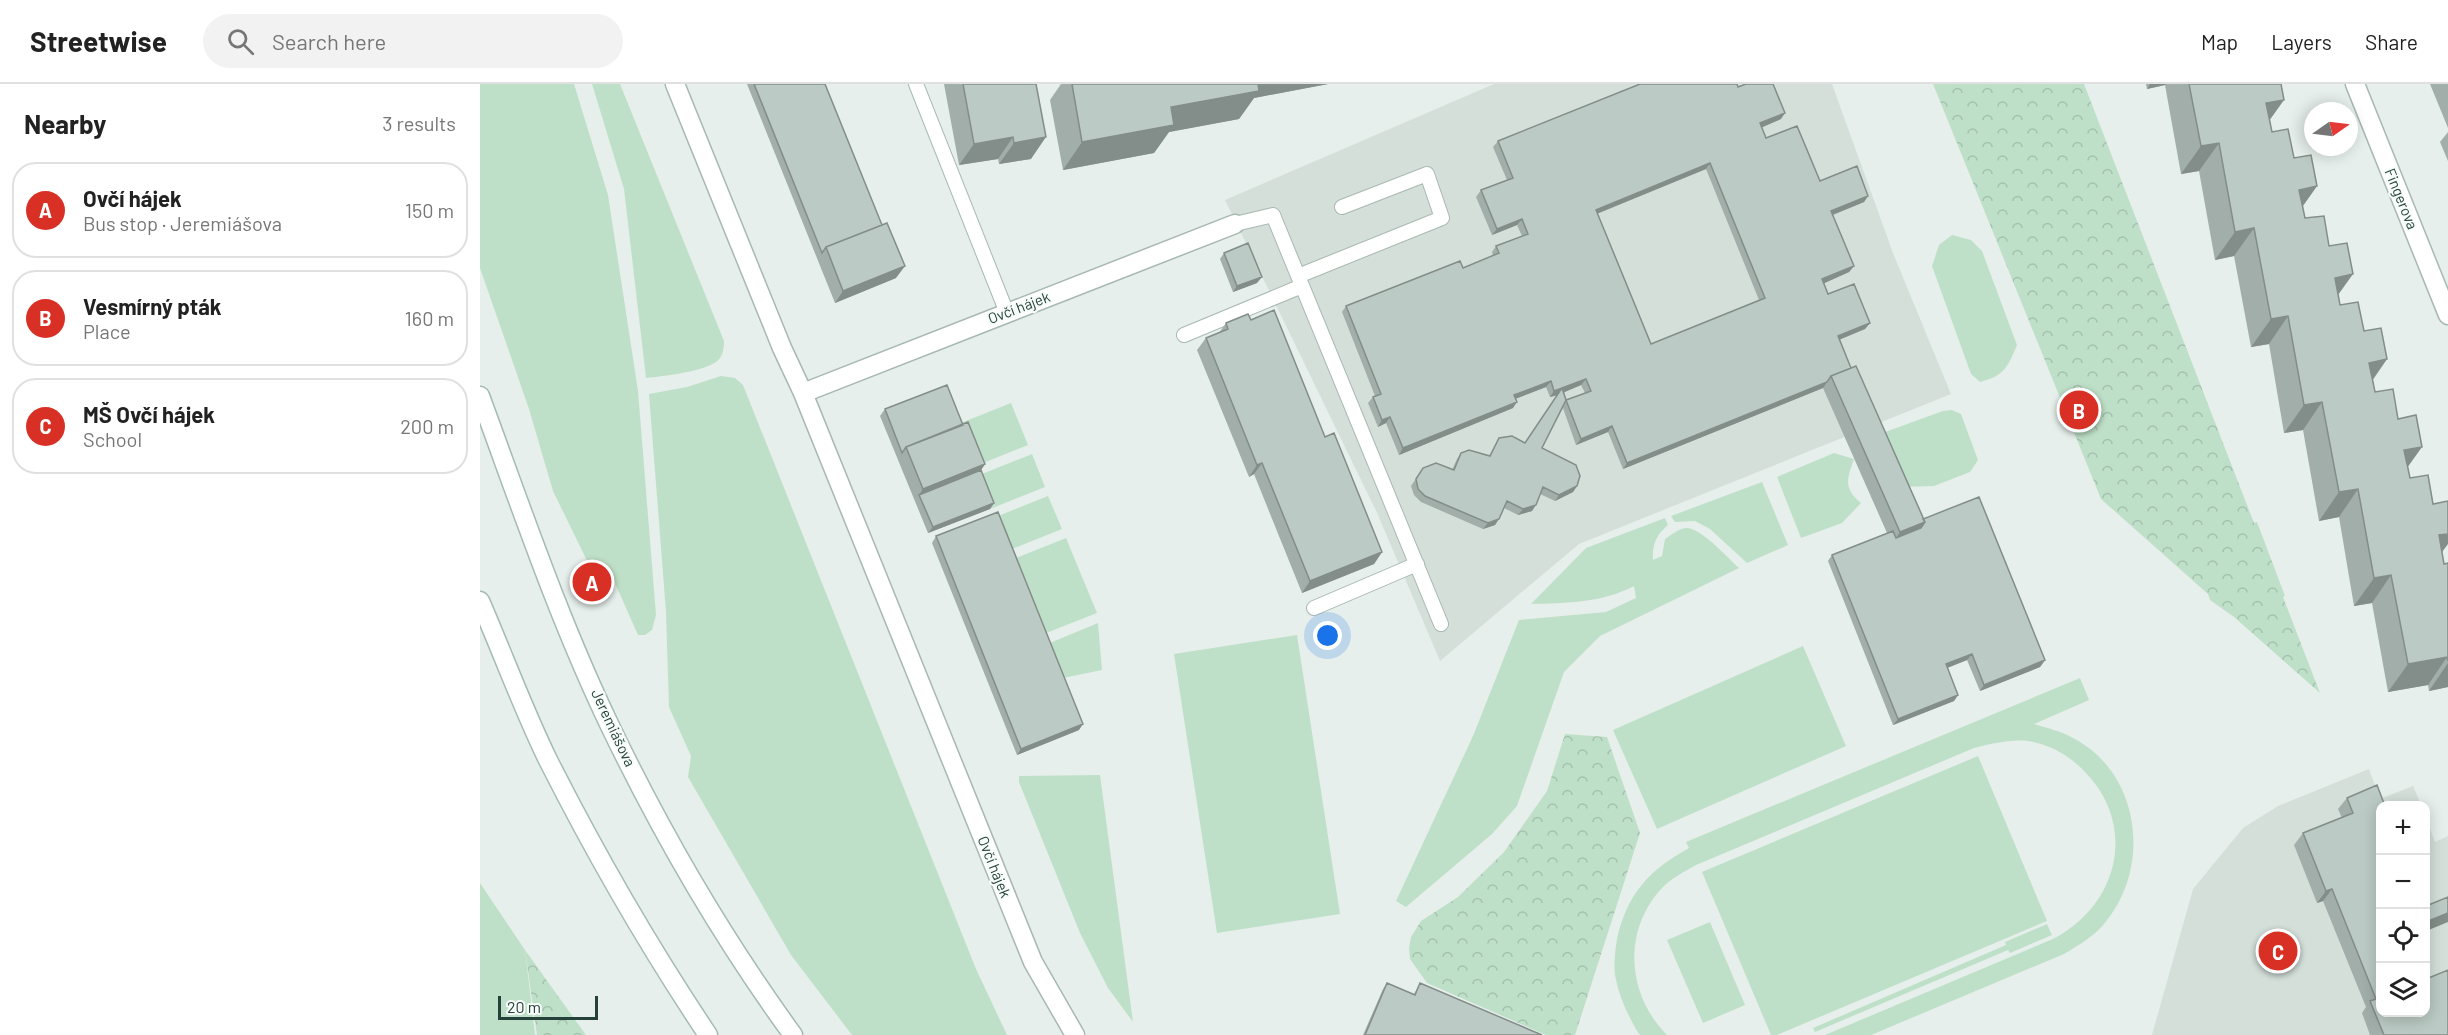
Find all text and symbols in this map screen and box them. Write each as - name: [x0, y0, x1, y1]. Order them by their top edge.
- search box: [203, 14, 623, 68]
- text: Streetwise: [30, 24, 167, 58]
- icon: search: [224, 25, 257, 58]
- text: Search here: [272, 28, 386, 54]
- text: Map: [2201, 29, 2238, 54]
- text: Layers: [2271, 29, 2332, 54]
- text: Share: [2365, 29, 2418, 54]
- north arrow: [2304, 102, 2358, 156]
- text: Nearby: [24, 108, 106, 139]
- text: 3 results: [382, 111, 456, 135]
- street label: Fingerova: [2382, 165, 2422, 232]
- text: Ovčí hájek: [83, 185, 182, 211]
- text: A: [39, 198, 52, 222]
- text: 150 m: [405, 198, 454, 222]
- text: Bus stop · Jeremiášova: [83, 211, 282, 235]
- street label: Ovčí hájek: [985, 287, 1053, 327]
- text: Vesmírný pták: [83, 293, 221, 319]
- text: B: [39, 306, 52, 330]
- text: 160 m: [405, 306, 454, 330]
- text: Place: [83, 319, 131, 343]
- pin: B: [2060, 388, 2098, 432]
- text: MŠ Ovčí hájek: [83, 401, 215, 427]
- text: C: [39, 414, 52, 438]
- text: 200 m: [400, 414, 454, 438]
- text: School: [83, 427, 142, 451]
- pin: A: [572, 560, 612, 604]
- your location: [1313, 621, 1342, 650]
- street label: Jeremiášova: [588, 686, 640, 769]
- map controls: [2376, 801, 2430, 1017]
- button: +: [2376, 801, 2430, 855]
- street label: Ovčí hájek: [974, 833, 1016, 901]
- button: −: [2376, 855, 2430, 909]
- button: locate: [2376, 909, 2430, 963]
- pin: C: [2258, 928, 2298, 974]
- button: layers: [2376, 963, 2430, 1017]
- scale bar: [498, 993, 598, 1020]
- text: 20 m: [507, 997, 541, 1016]

